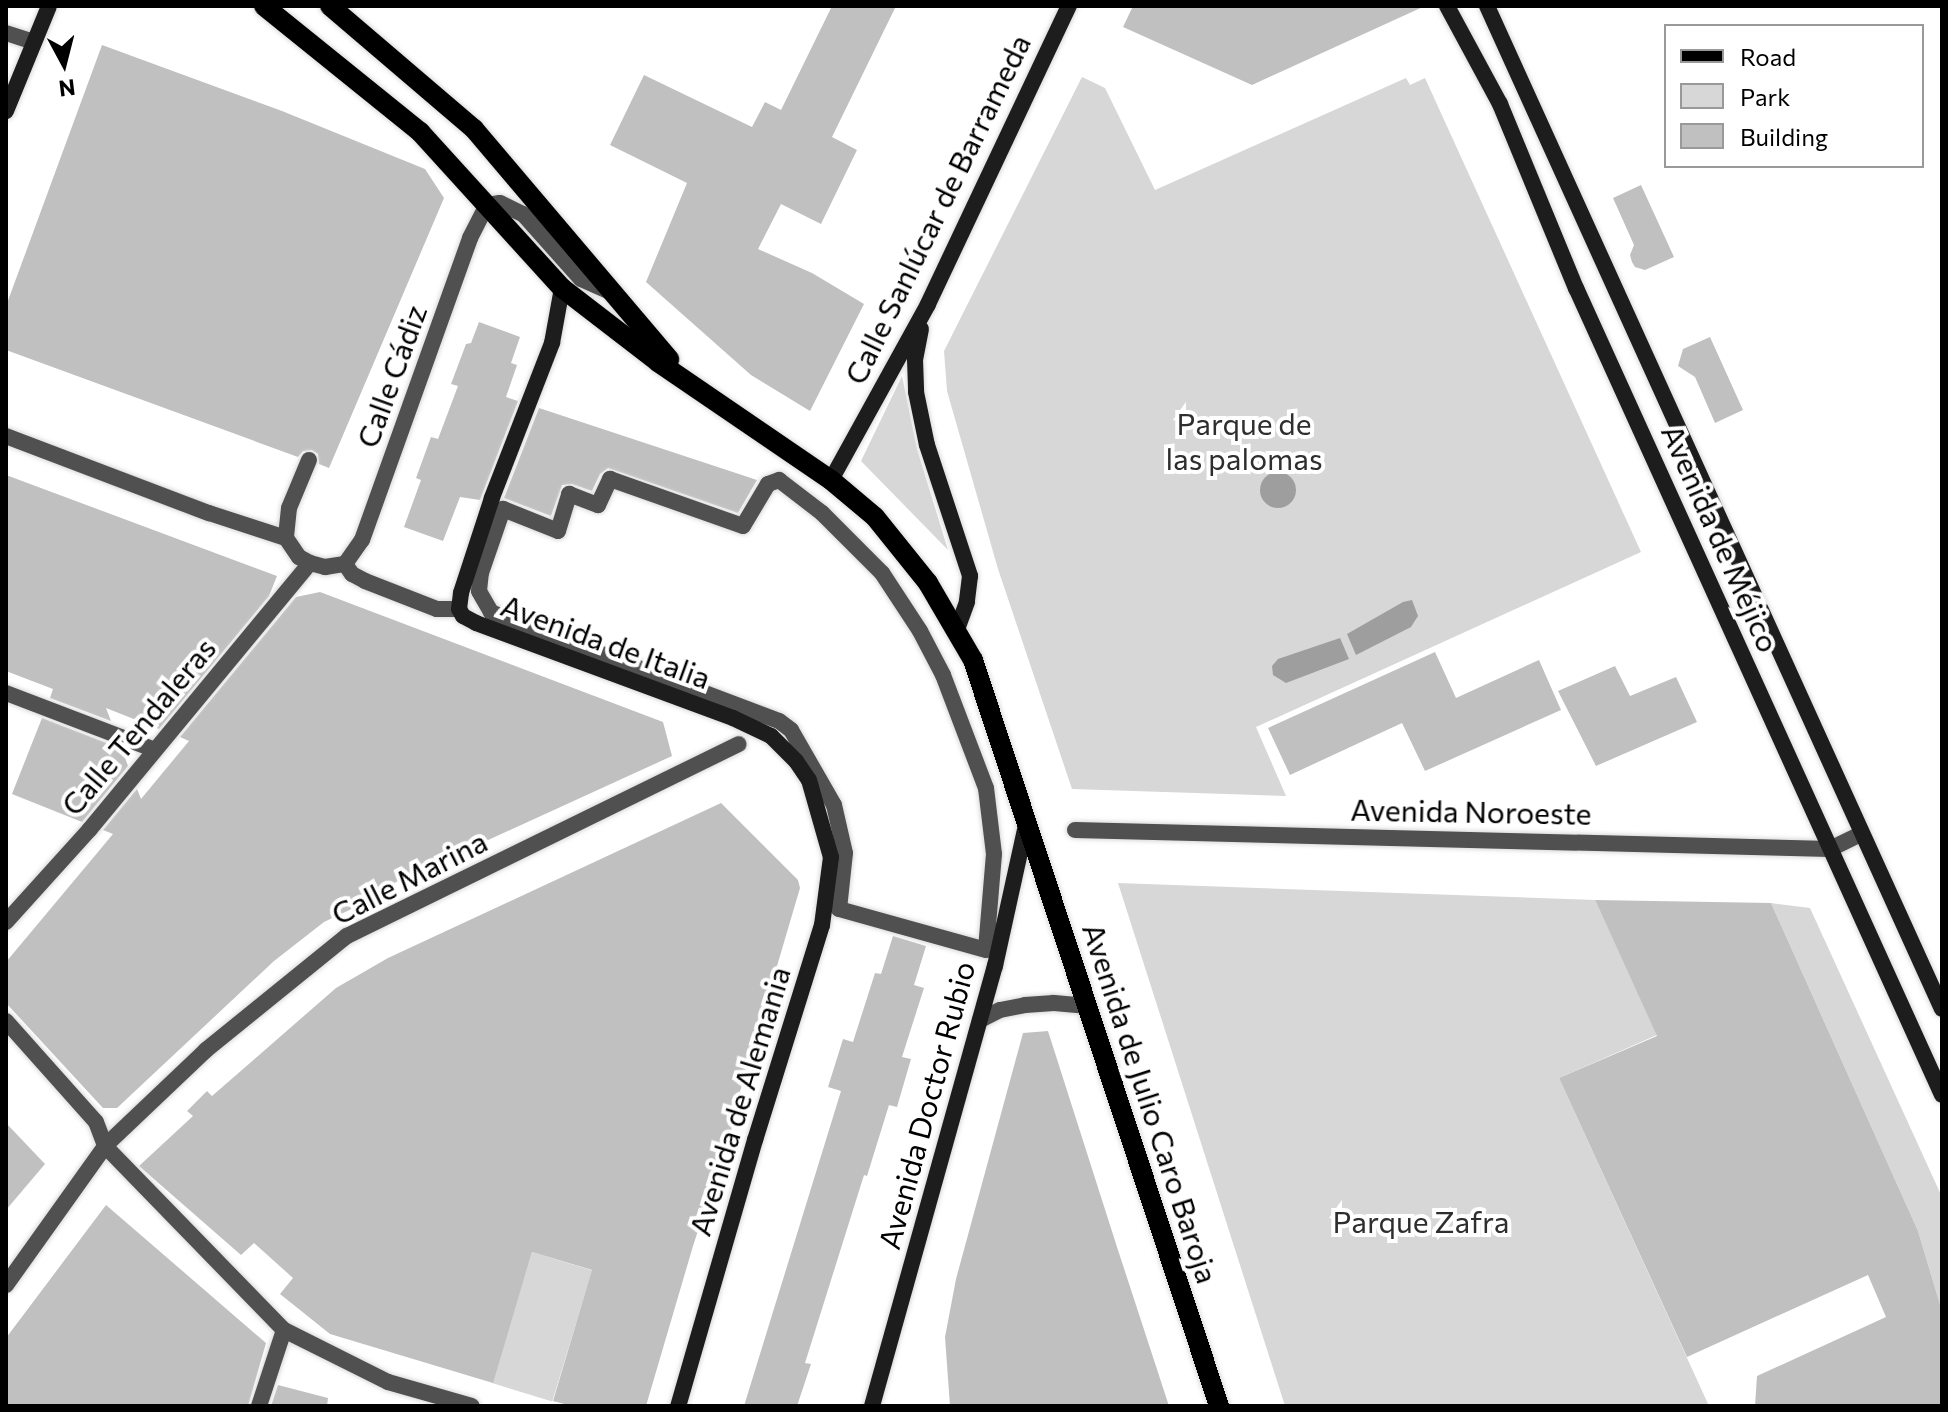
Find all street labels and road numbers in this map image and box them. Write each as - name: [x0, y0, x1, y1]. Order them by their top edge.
- street label: Calle Sanlúcar de Barrameda: [837, 28, 1037, 390]
- street label: Calle Cádiz: [349, 300, 433, 452]
- street label: Avenida de Méjico: [1655, 419, 1787, 657]
- street label: Avenida de Italia: [496, 586, 716, 696]
- street label: Calle Tendaleras: [53, 630, 223, 822]
- street label: Avenida Noroeste: [1350, 791, 1592, 831]
- street label: Calle Marina: [325, 822, 493, 932]
- street label: Avenida de Julio Caro Baroja: [1076, 918, 1226, 1288]
- street label: Avenida Doctor Rubio: [870, 957, 982, 1253]
- street label: Avenida de Alemania: [681, 962, 797, 1240]

